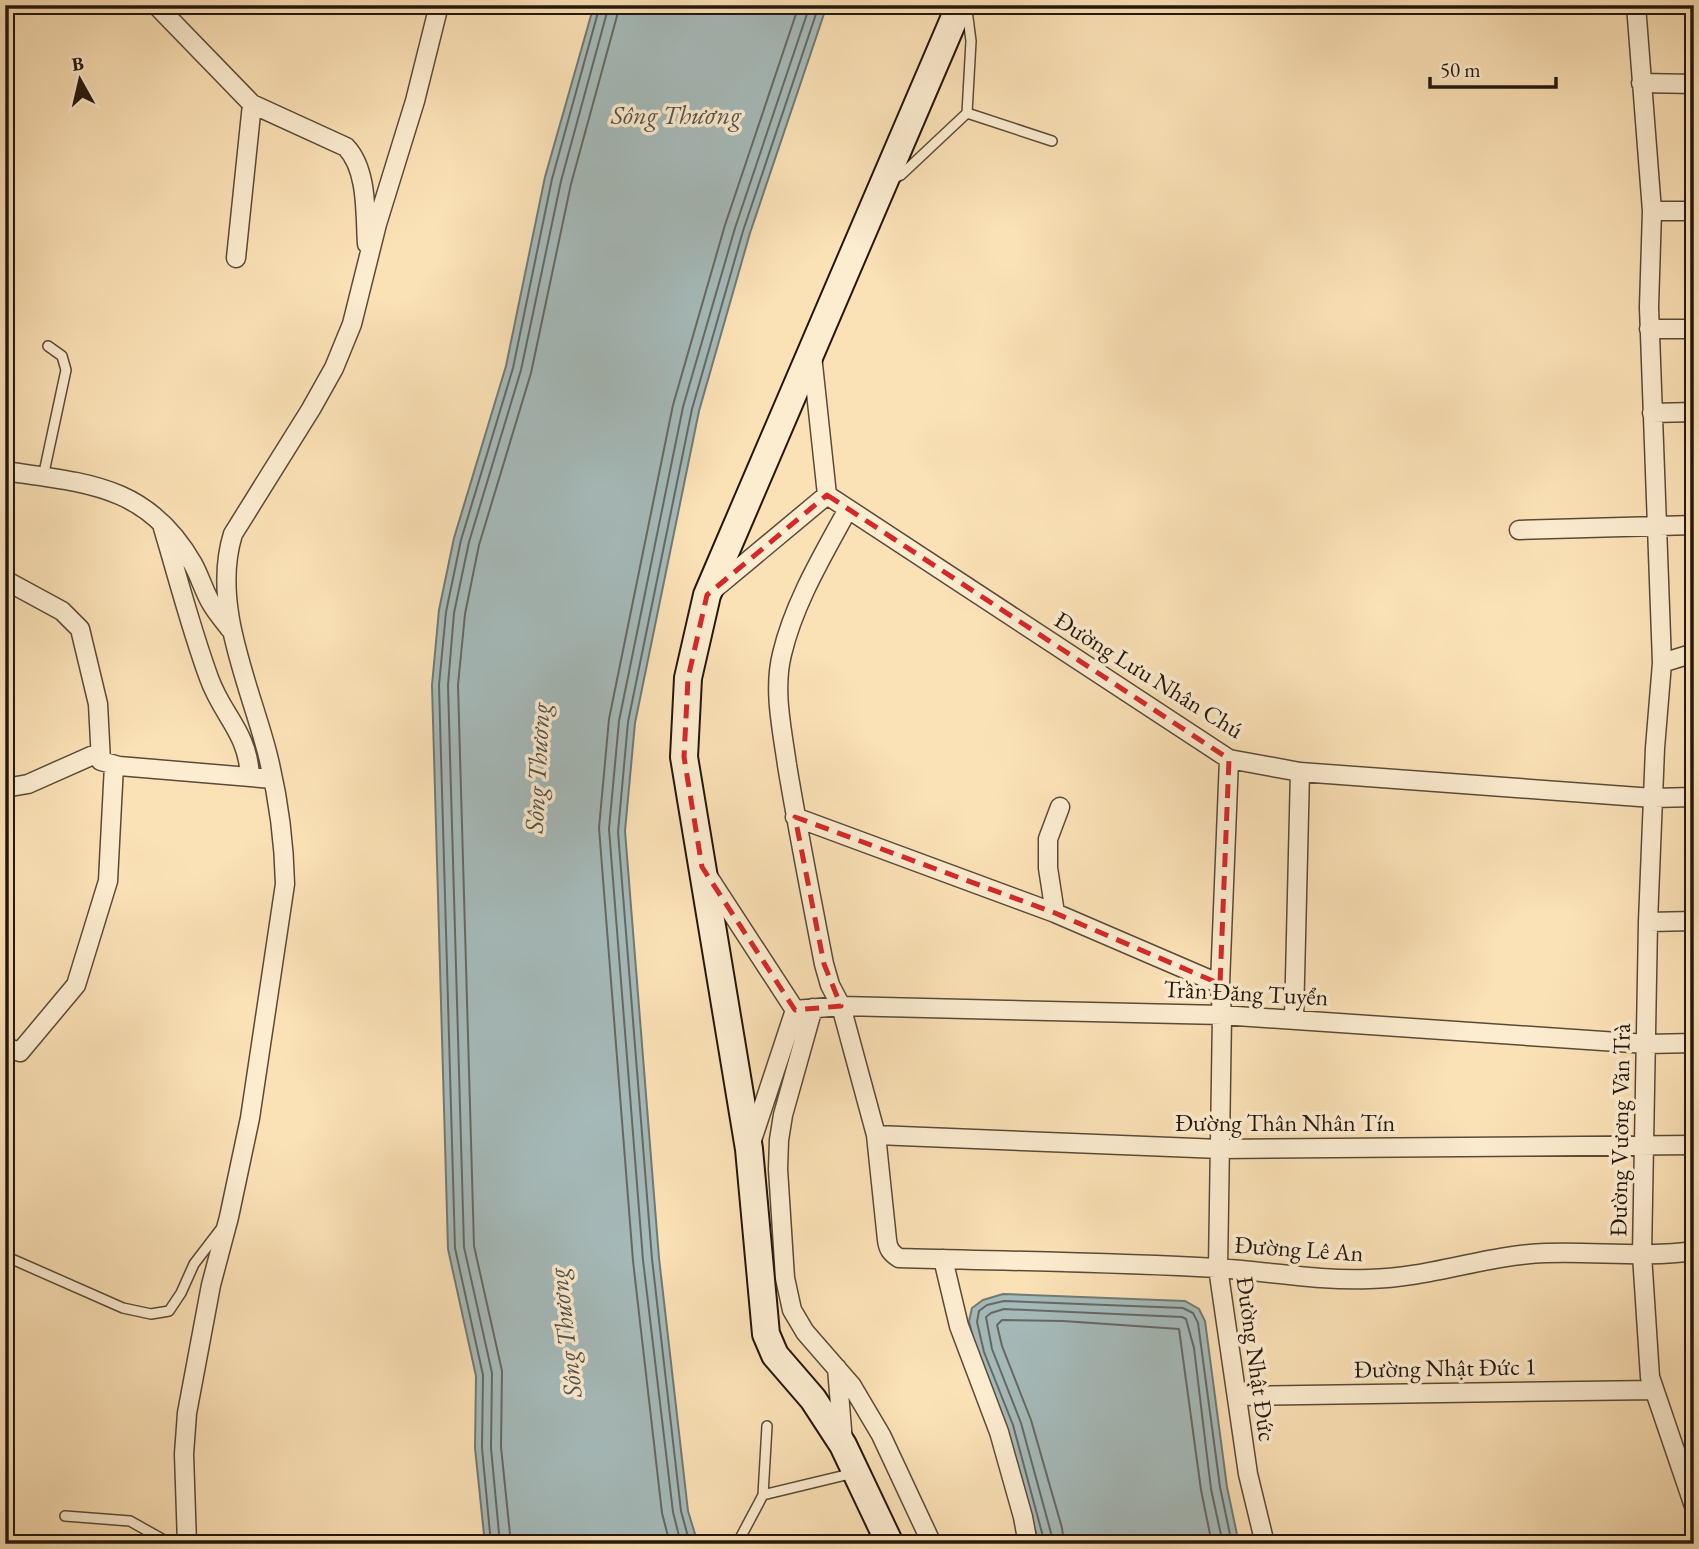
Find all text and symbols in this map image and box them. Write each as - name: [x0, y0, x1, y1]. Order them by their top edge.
- north arrow: [46, 46, 116, 116]
- scale bar: [1430, 46, 1556, 90]
- text: B: [70, 50, 85, 77]
- text: 50 m: [1440, 56, 1481, 83]
- water label: Sông Thương: [610, 98, 742, 132]
- street label: Đường Lưu Nhân Chú: [1049, 604, 1250, 745]
- water label: Sông Thương: [517, 701, 557, 835]
- street label: Trần Đăng Tuyển: [1163, 973, 1330, 1012]
- street label: Đường Vương Văn Trà: [1602, 1023, 1637, 1237]
- street label: Đường Thân Nhân Tín: [1175, 1107, 1395, 1138]
- street label: Đường Lê An: [1234, 1229, 1365, 1268]
- water label: Sông Thương: [540, 1265, 590, 1401]
- street label: Đường Nhật Đức: [1230, 1274, 1283, 1443]
- street label: Đường Nhật Đức 1: [1353, 1350, 1537, 1385]

